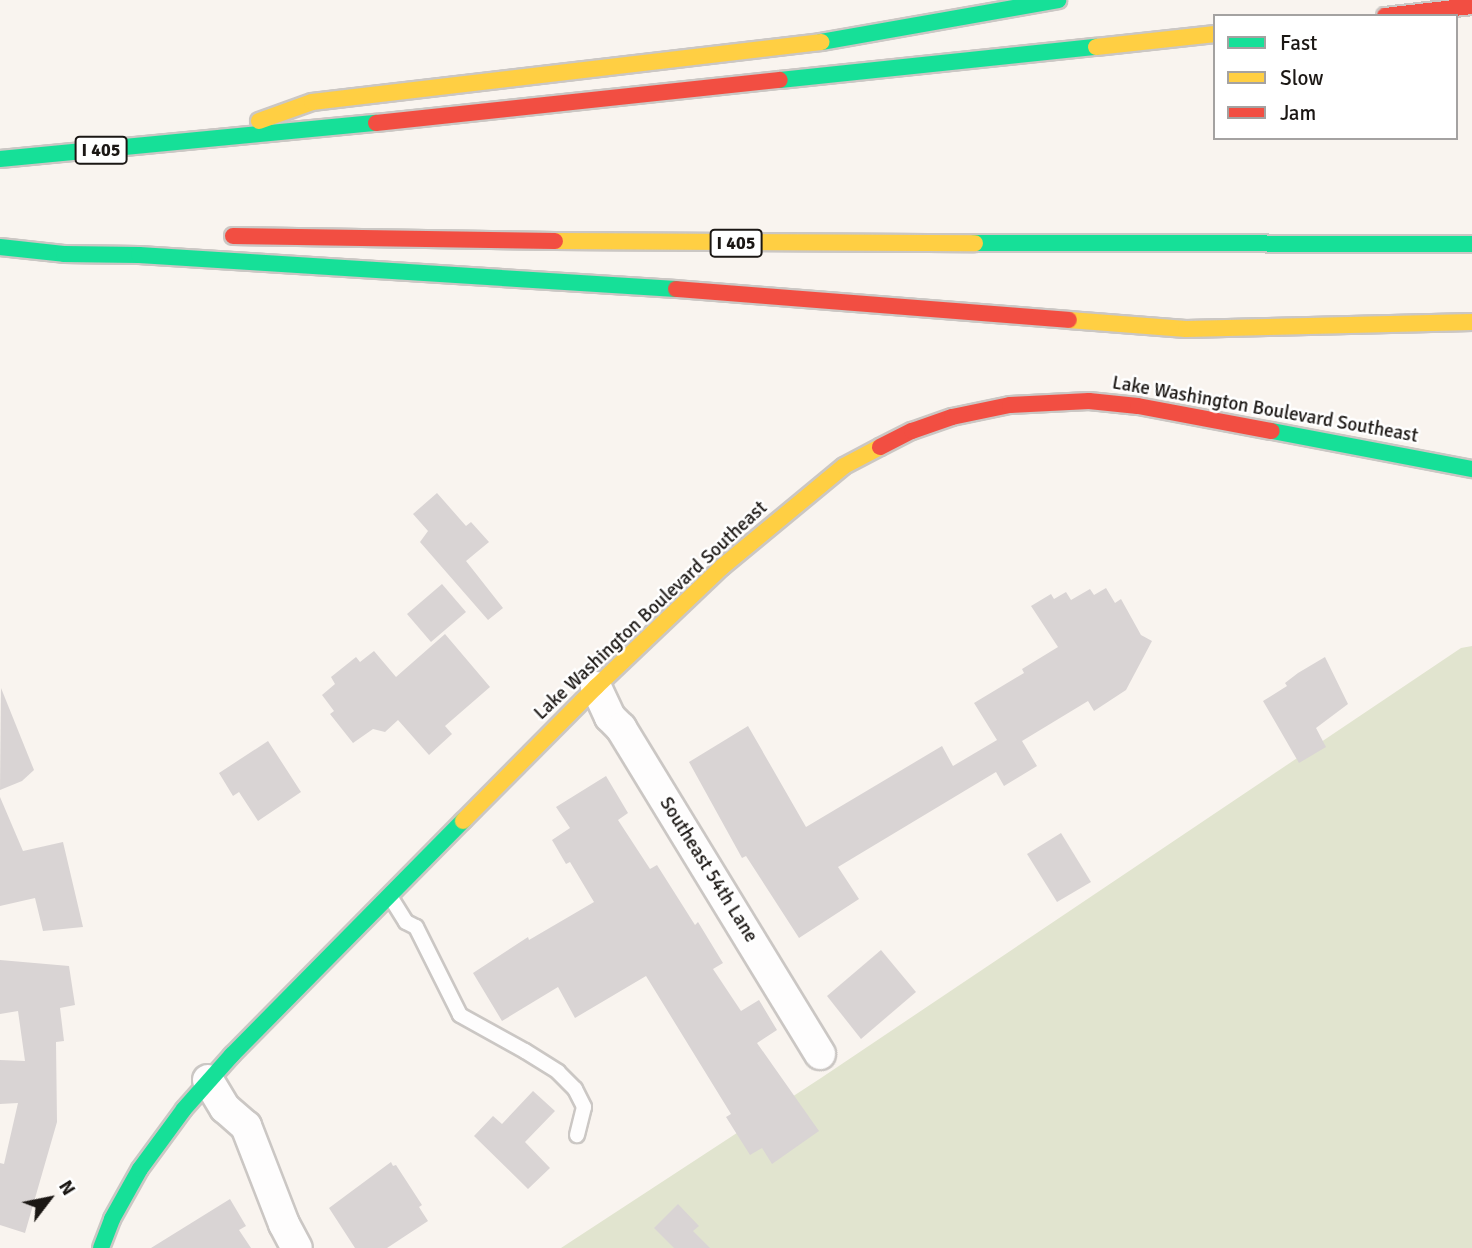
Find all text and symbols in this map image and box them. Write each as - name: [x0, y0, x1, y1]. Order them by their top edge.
- legend: [1213, 14, 1458, 140]
- text: Fast: [1280, 30, 1317, 56]
- text: Slow: [1280, 65, 1324, 91]
- text: Jam: [1280, 100, 1316, 126]
- road number: I 405: [73, 135, 129, 164]
- road number: I 405: [708, 229, 764, 258]
- street label: Lake Washington Boulevard Southeast: [1110, 372, 1420, 448]
- street label: Lake Washington Boulevard Southeast: [530, 497, 772, 725]
- street label: Southeast 54th Lane: [654, 793, 762, 947]
- north arrow: [14, 1164, 84, 1234]
- text: N: [53, 1176, 80, 1200]

